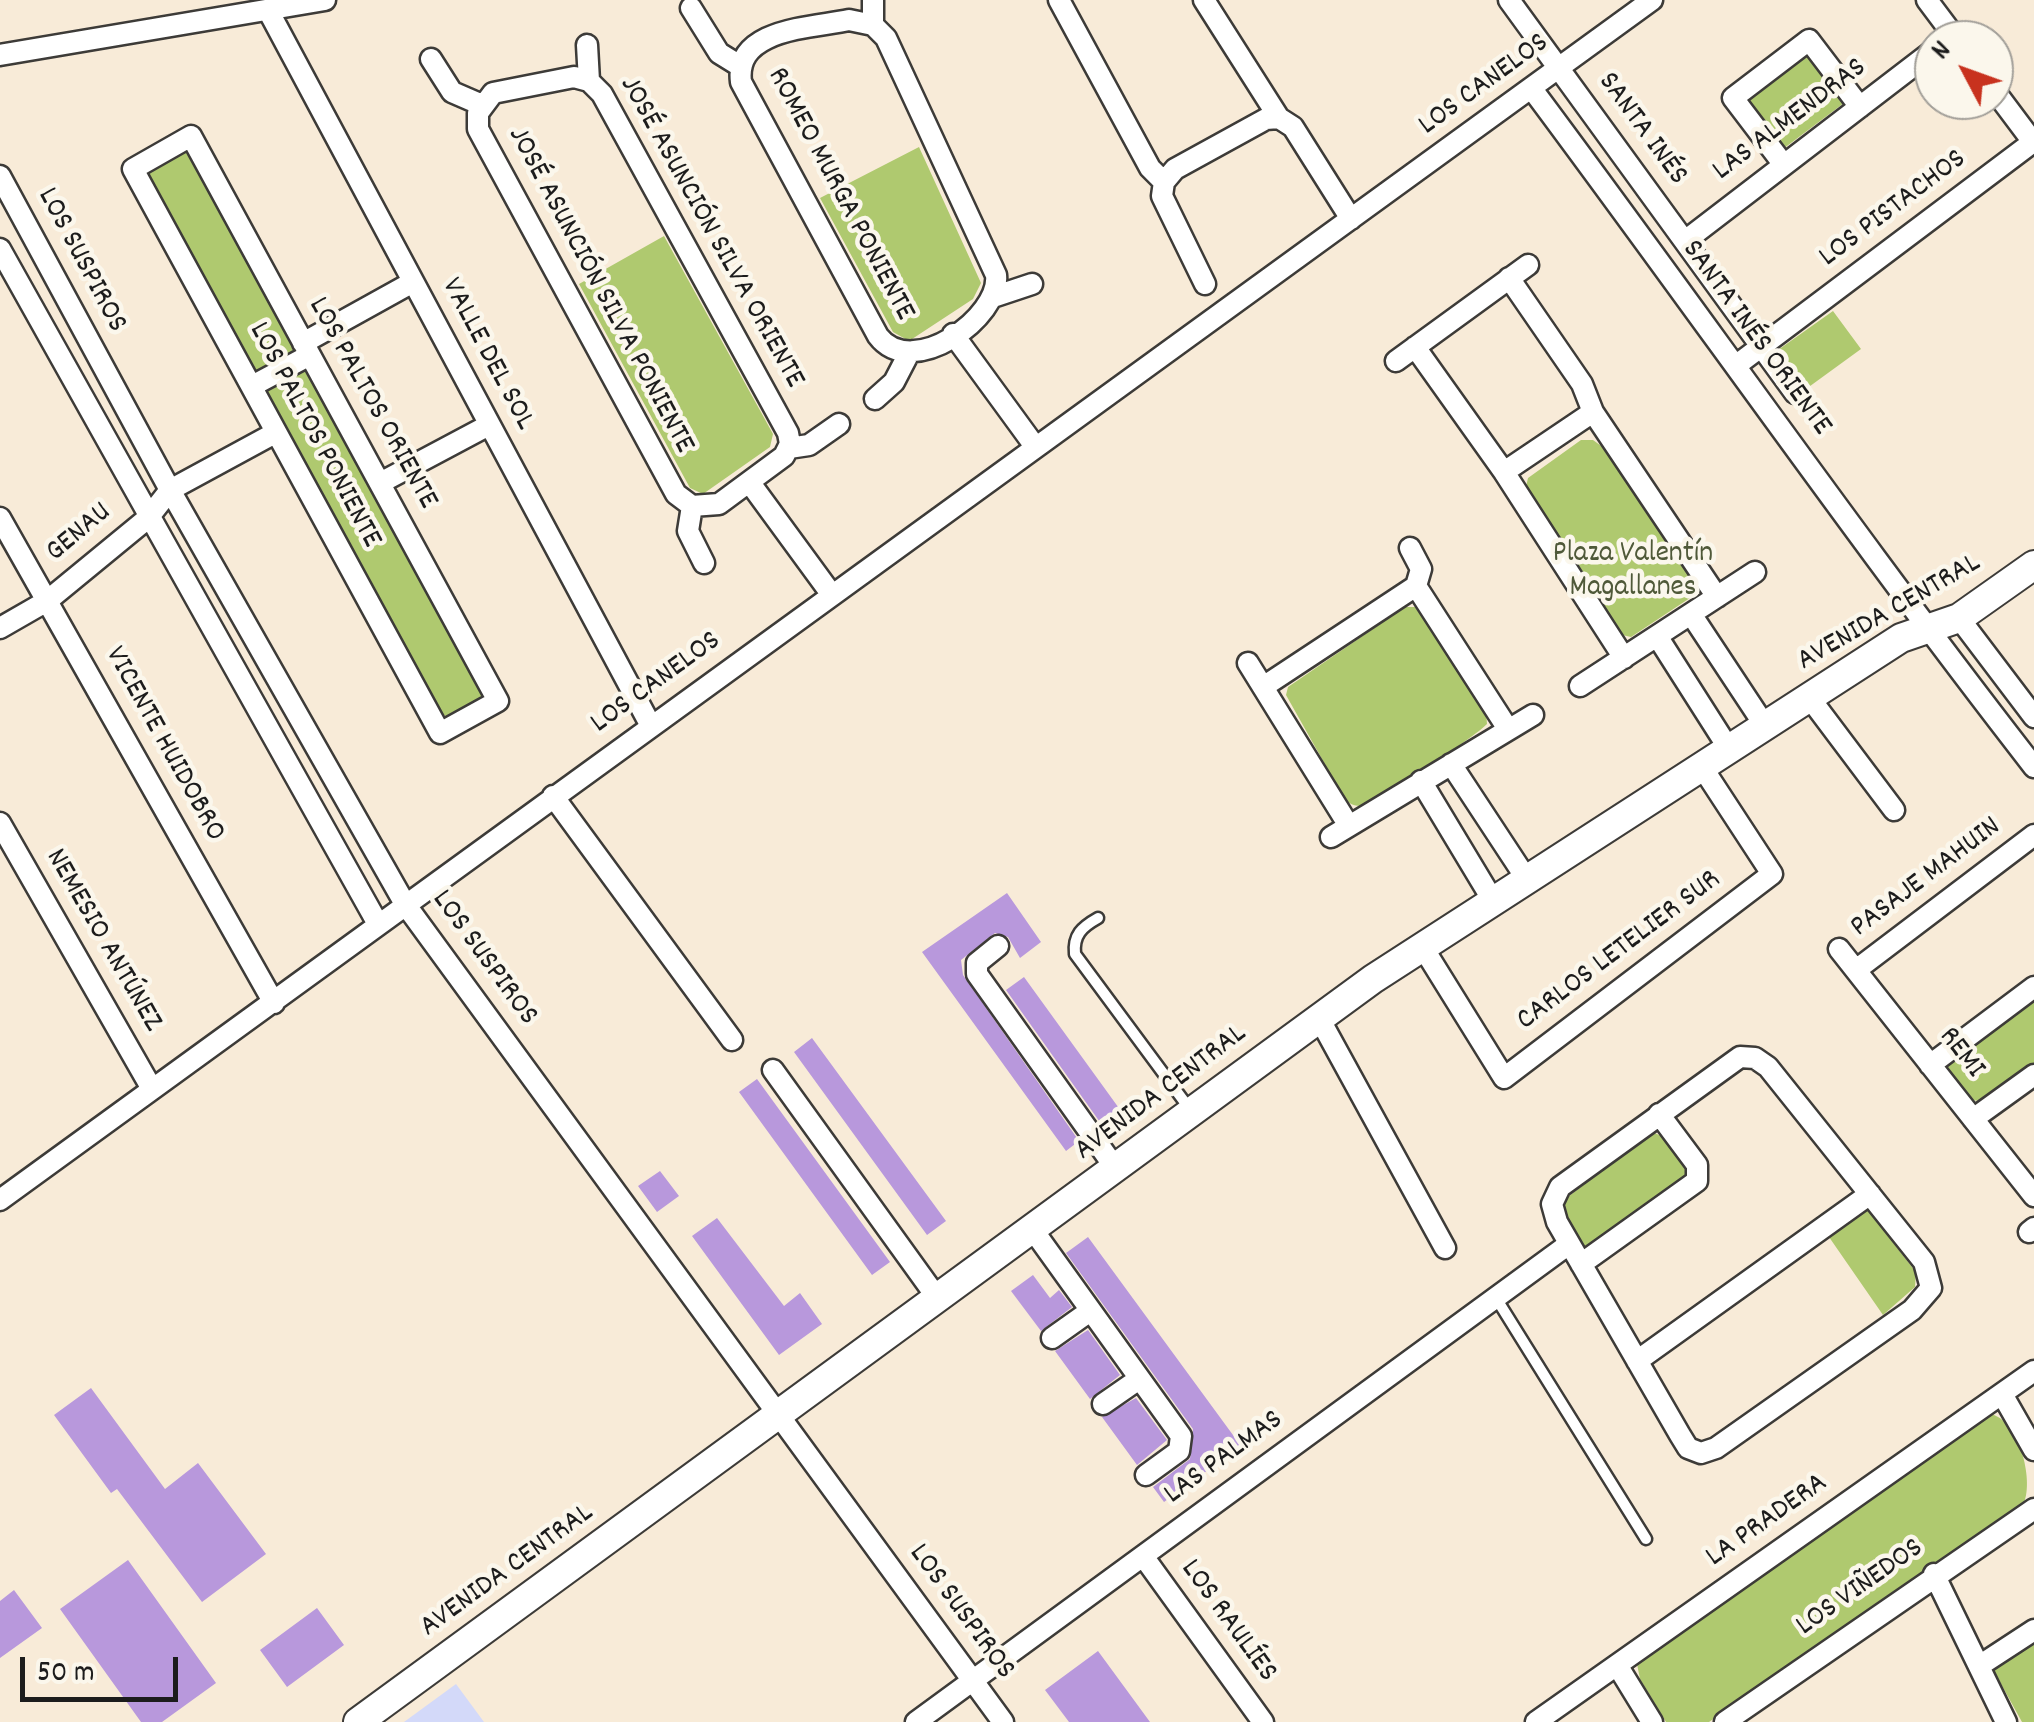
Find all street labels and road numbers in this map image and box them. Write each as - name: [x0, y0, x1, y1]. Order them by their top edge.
- street label: LOS CANELOS: [1413, 27, 1557, 145]
- street label: LAS ALMENDRAS: [1707, 52, 1875, 190]
- street label: ROMEO MURGA PONIENTE: [757, 62, 921, 328]
- street label: SANTA INÉS: [1588, 67, 1694, 193]
- street label: JOSÉ ASUNCIÓN SILVA ORIENTE: [609, 71, 811, 395]
- street label: JOSÉ ASUNCIÓN SILVA PONIENTE: [498, 122, 700, 460]
- street label: LOS PISTACHOS: [1813, 143, 1975, 277]
- street label: LOS SUSPIROS: [27, 183, 133, 339]
- street label: SANTA INÉS ORIENTE: [1672, 234, 1838, 444]
- street label: VALLE DEL SOL: [431, 273, 541, 437]
- street label: LOS PALTOS ORIENTE: [298, 292, 444, 516]
- street label: LOS PALTOS PONIENTE: [238, 317, 388, 555]
- street label: GENAU: [40, 496, 120, 572]
- street label: AVENIDA CENTRAL: [1792, 547, 1988, 681]
- street label: LOS CANELOS: [585, 625, 729, 743]
- street label: VICENTE HUIDOBRO: [95, 641, 231, 849]
- street label: PASAJE MAHUIN: [1845, 811, 2009, 947]
- street label: NEMESIO ANTÚNEZ: [35, 843, 169, 1039]
- street label: CARLOS LETELIER SUR: [1511, 864, 1729, 1040]
- street label: LOS SUSPIROS: [422, 884, 544, 1034]
- street label: AVENIDA CENTRAL: [1069, 1018, 1255, 1170]
- street label: REMI: [1929, 1021, 1991, 1087]
- street label: LAS PALMAS: [1159, 1404, 1291, 1514]
- street label: LA PRADERA: [1700, 1467, 1836, 1577]
- street label: AVENIDA CENTRAL: [414, 1497, 602, 1647]
- street label: LOS VIÑEDOS: [1791, 1532, 1931, 1646]
- street label: LOS SUSPIROS: [899, 1538, 1021, 1688]
- street label: LOS RAULÍES: [1171, 1554, 1283, 1690]

